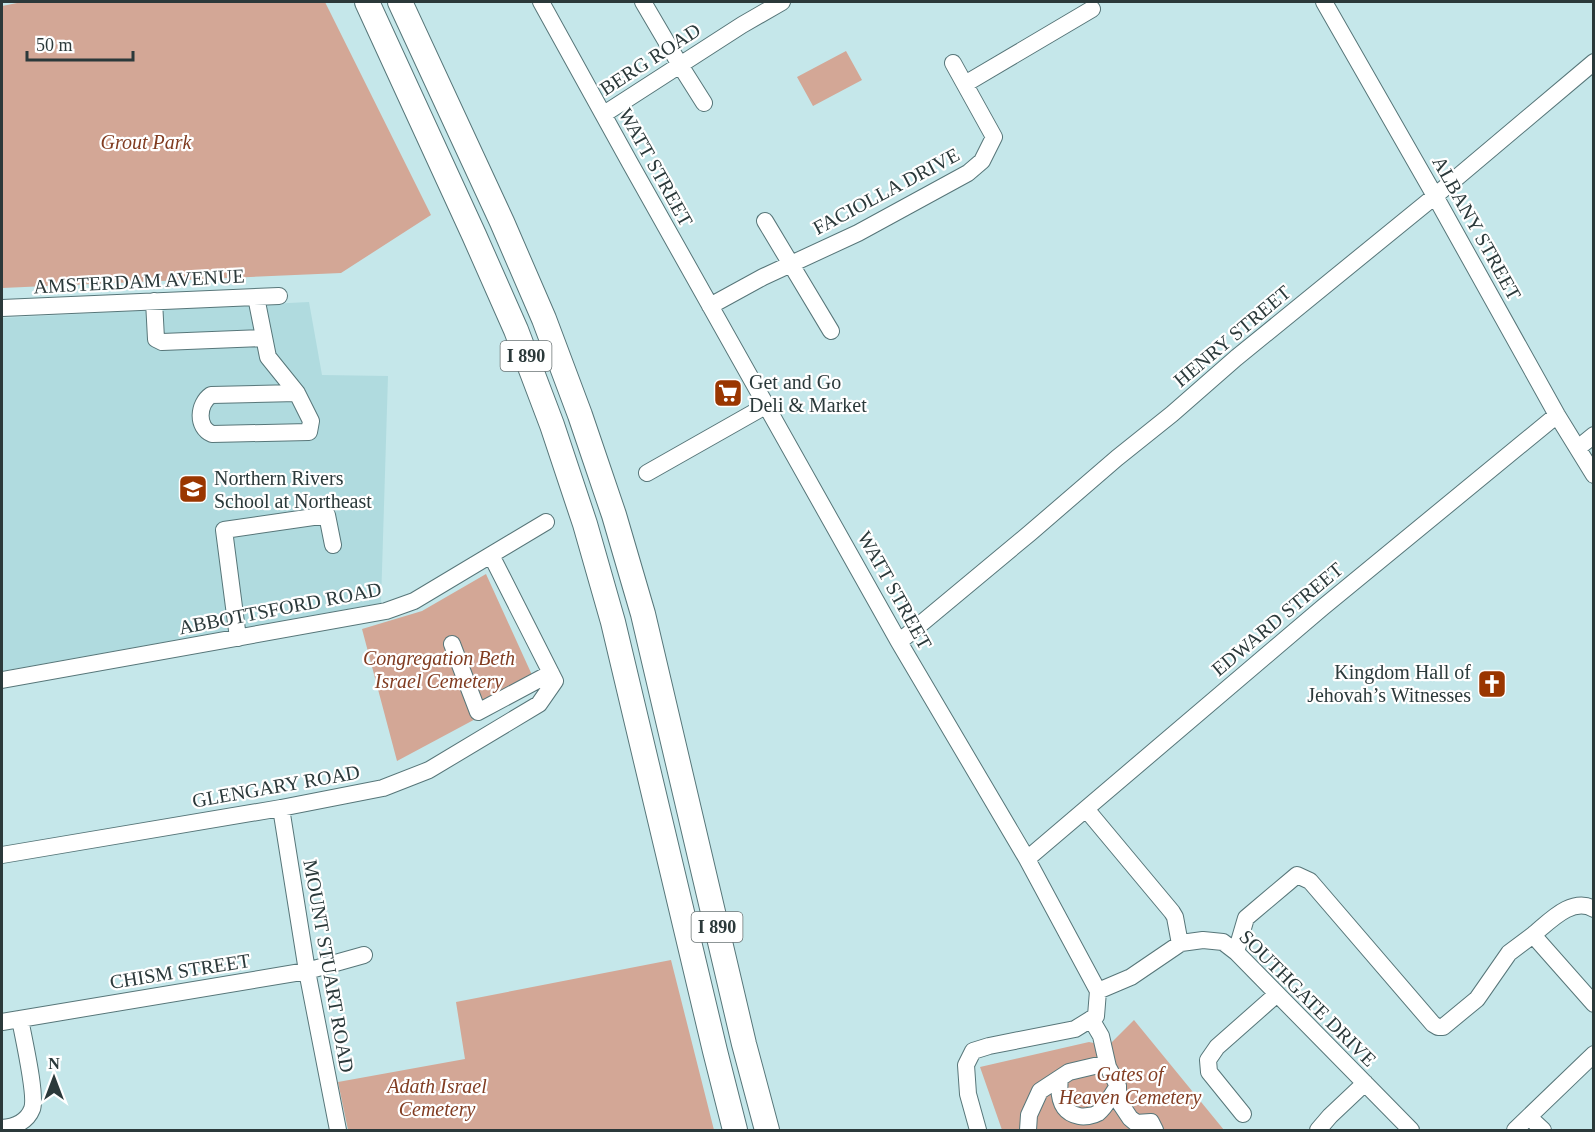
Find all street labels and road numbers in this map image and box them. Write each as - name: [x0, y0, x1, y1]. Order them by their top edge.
- street label: BERG ROAD: [596, 18, 704, 100]
- street label: WATT STREET: [615, 104, 697, 230]
- street label: FACIOLLA DRIVE: [809, 143, 963, 239]
- street label: ALBANY STREET: [1428, 152, 1526, 304]
- street label: AMSTERDAM AVENUE: [33, 264, 245, 298]
- street label: HENRY STREET: [1169, 281, 1295, 391]
- road number: I 890: [500, 341, 552, 371]
- street label: WATT STREET: [854, 527, 936, 653]
- street label: EDWARD STREET: [1207, 558, 1347, 680]
- street label: ABBOTTSFORD ROAD: [177, 578, 383, 638]
- street label: GLENGARY ROAD: [190, 760, 362, 812]
- street label: MOUNT STUART ROAD: [299, 858, 359, 1074]
- road number: I 890: [692, 912, 742, 942]
- street label: SOUTHGATE DRIVE: [1235, 925, 1381, 1071]
- street label: CHISM STREET: [108, 949, 252, 993]

